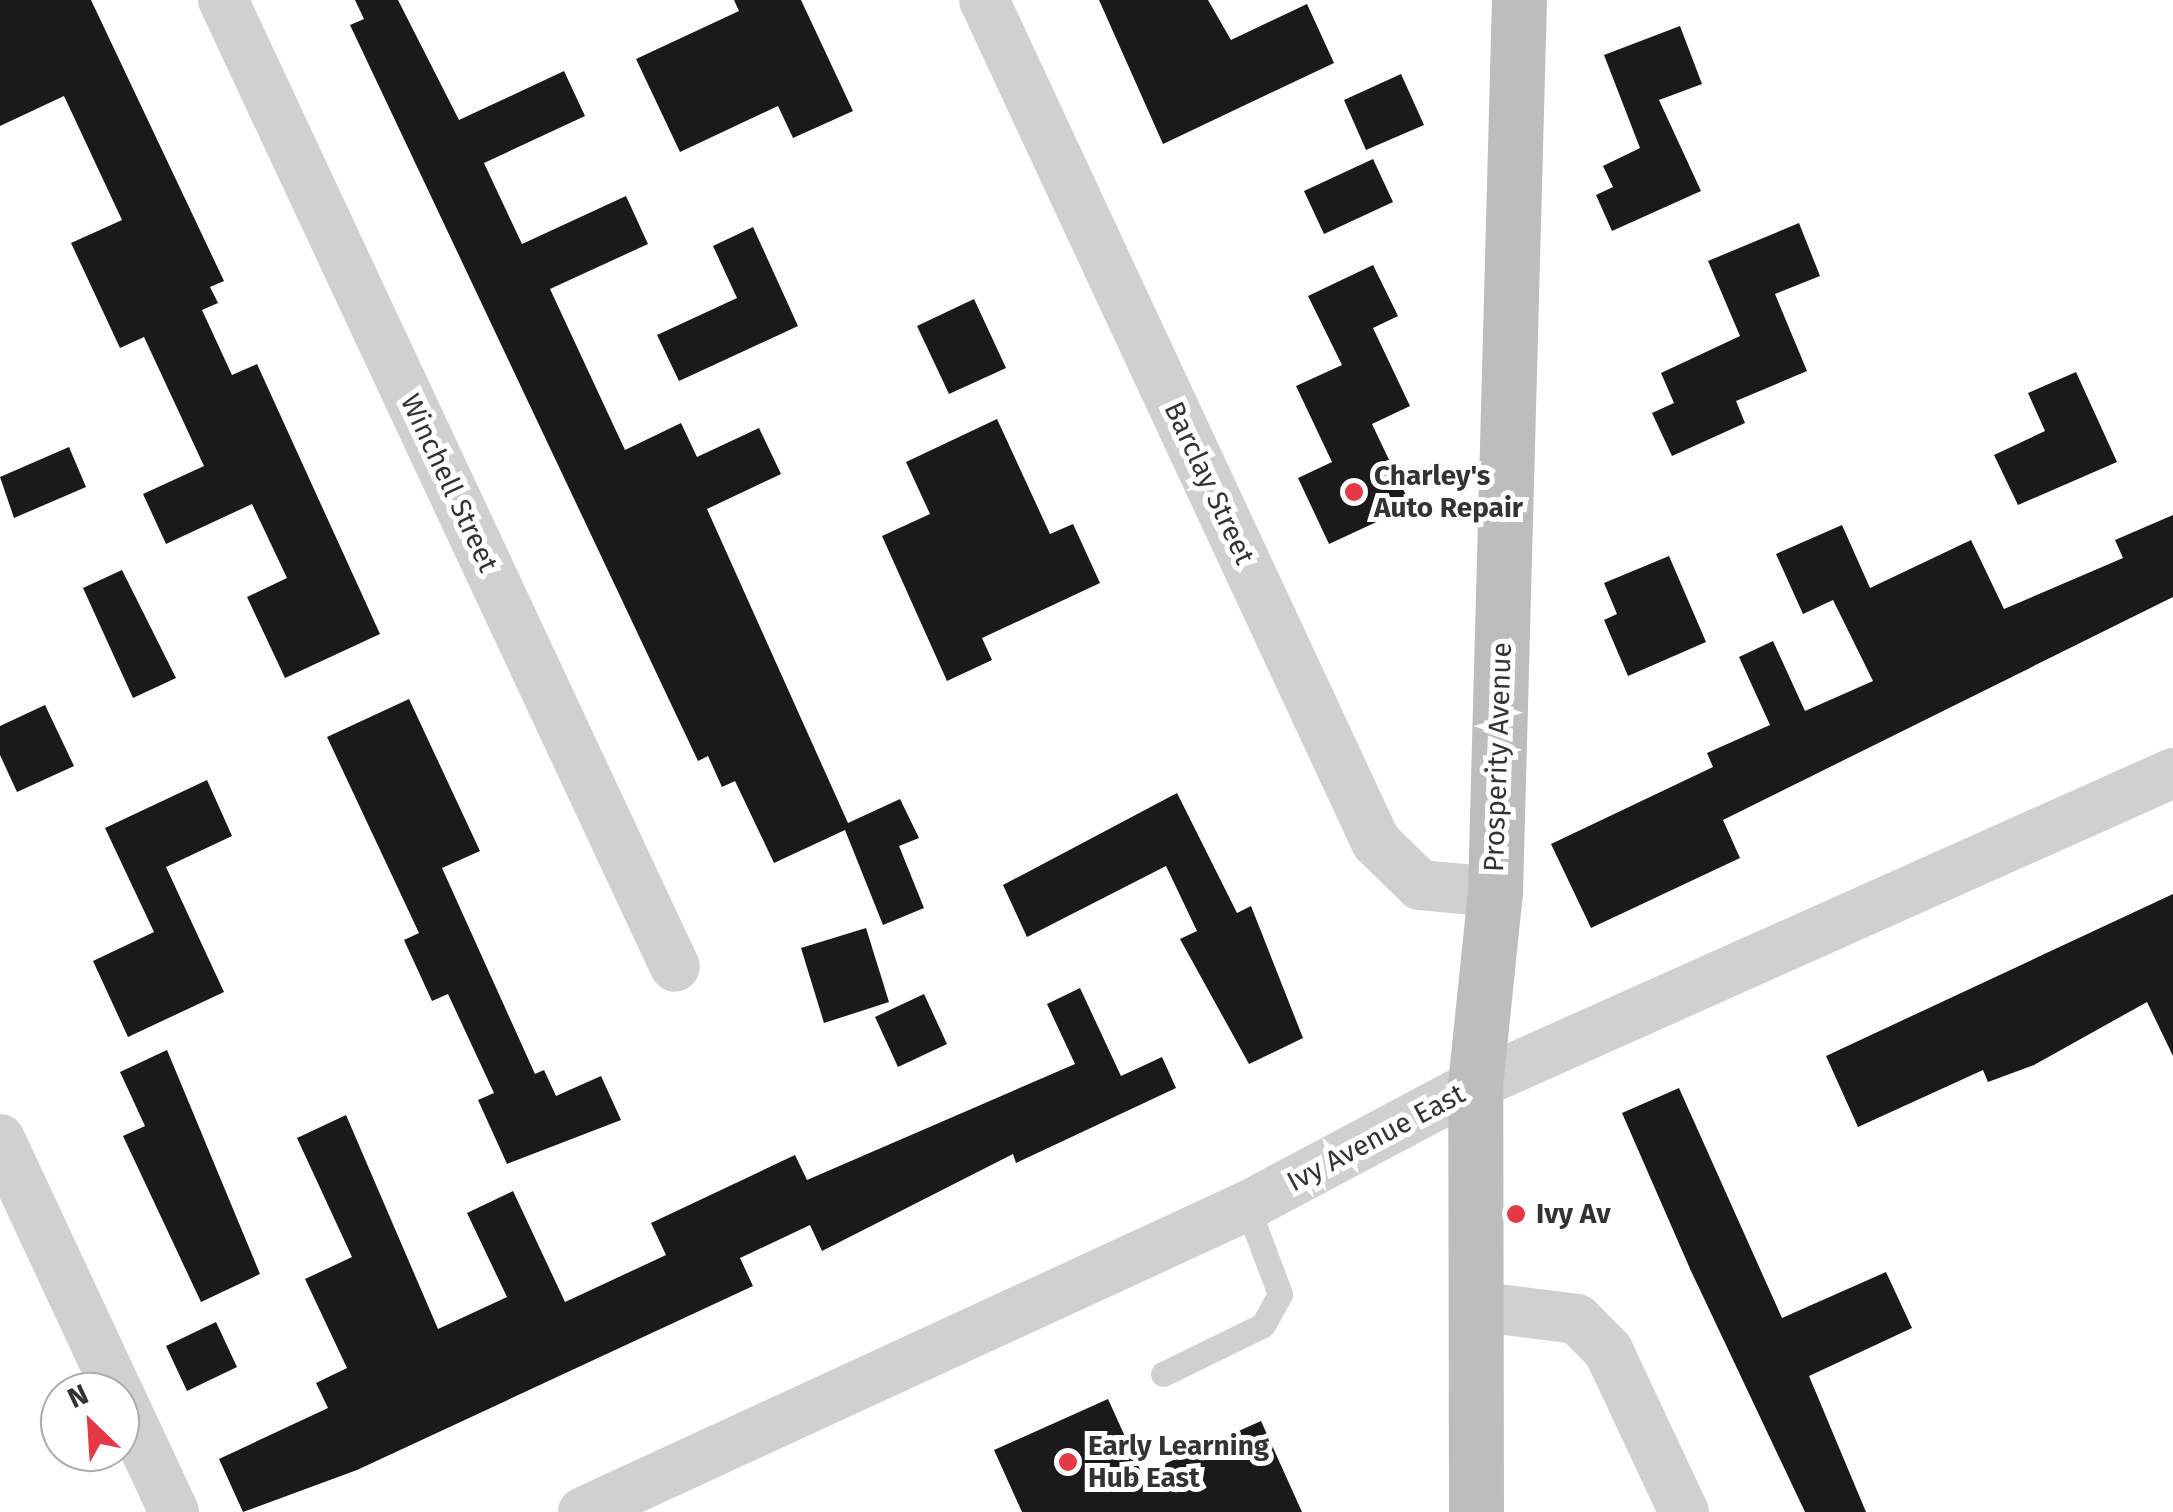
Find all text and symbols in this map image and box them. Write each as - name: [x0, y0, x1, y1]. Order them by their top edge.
- street label: Winchell Street: [393, 389, 505, 577]
- street label: Barclay Street: [1157, 396, 1261, 570]
- place label: Charley's Auto Repair: [1374, 459, 1523, 525]
- marker: Charley's Auto Repair: [1343, 481, 1365, 503]
- street label: Prosperity Avenue: [1477, 642, 1519, 872]
- street label: Ivy Avenue East: [1281, 1077, 1471, 1199]
- place label: Ivy Av: [1536, 1197, 1611, 1231]
- marker: Ivy Av: [1505, 1203, 1527, 1225]
- north arrow: [40, 1372, 140, 1472]
- text: N: [63, 1377, 93, 1415]
- place label: Early Learning Hub East: [1088, 1429, 1269, 1495]
- marker: Early Learning Hub East: [1057, 1451, 1079, 1473]

